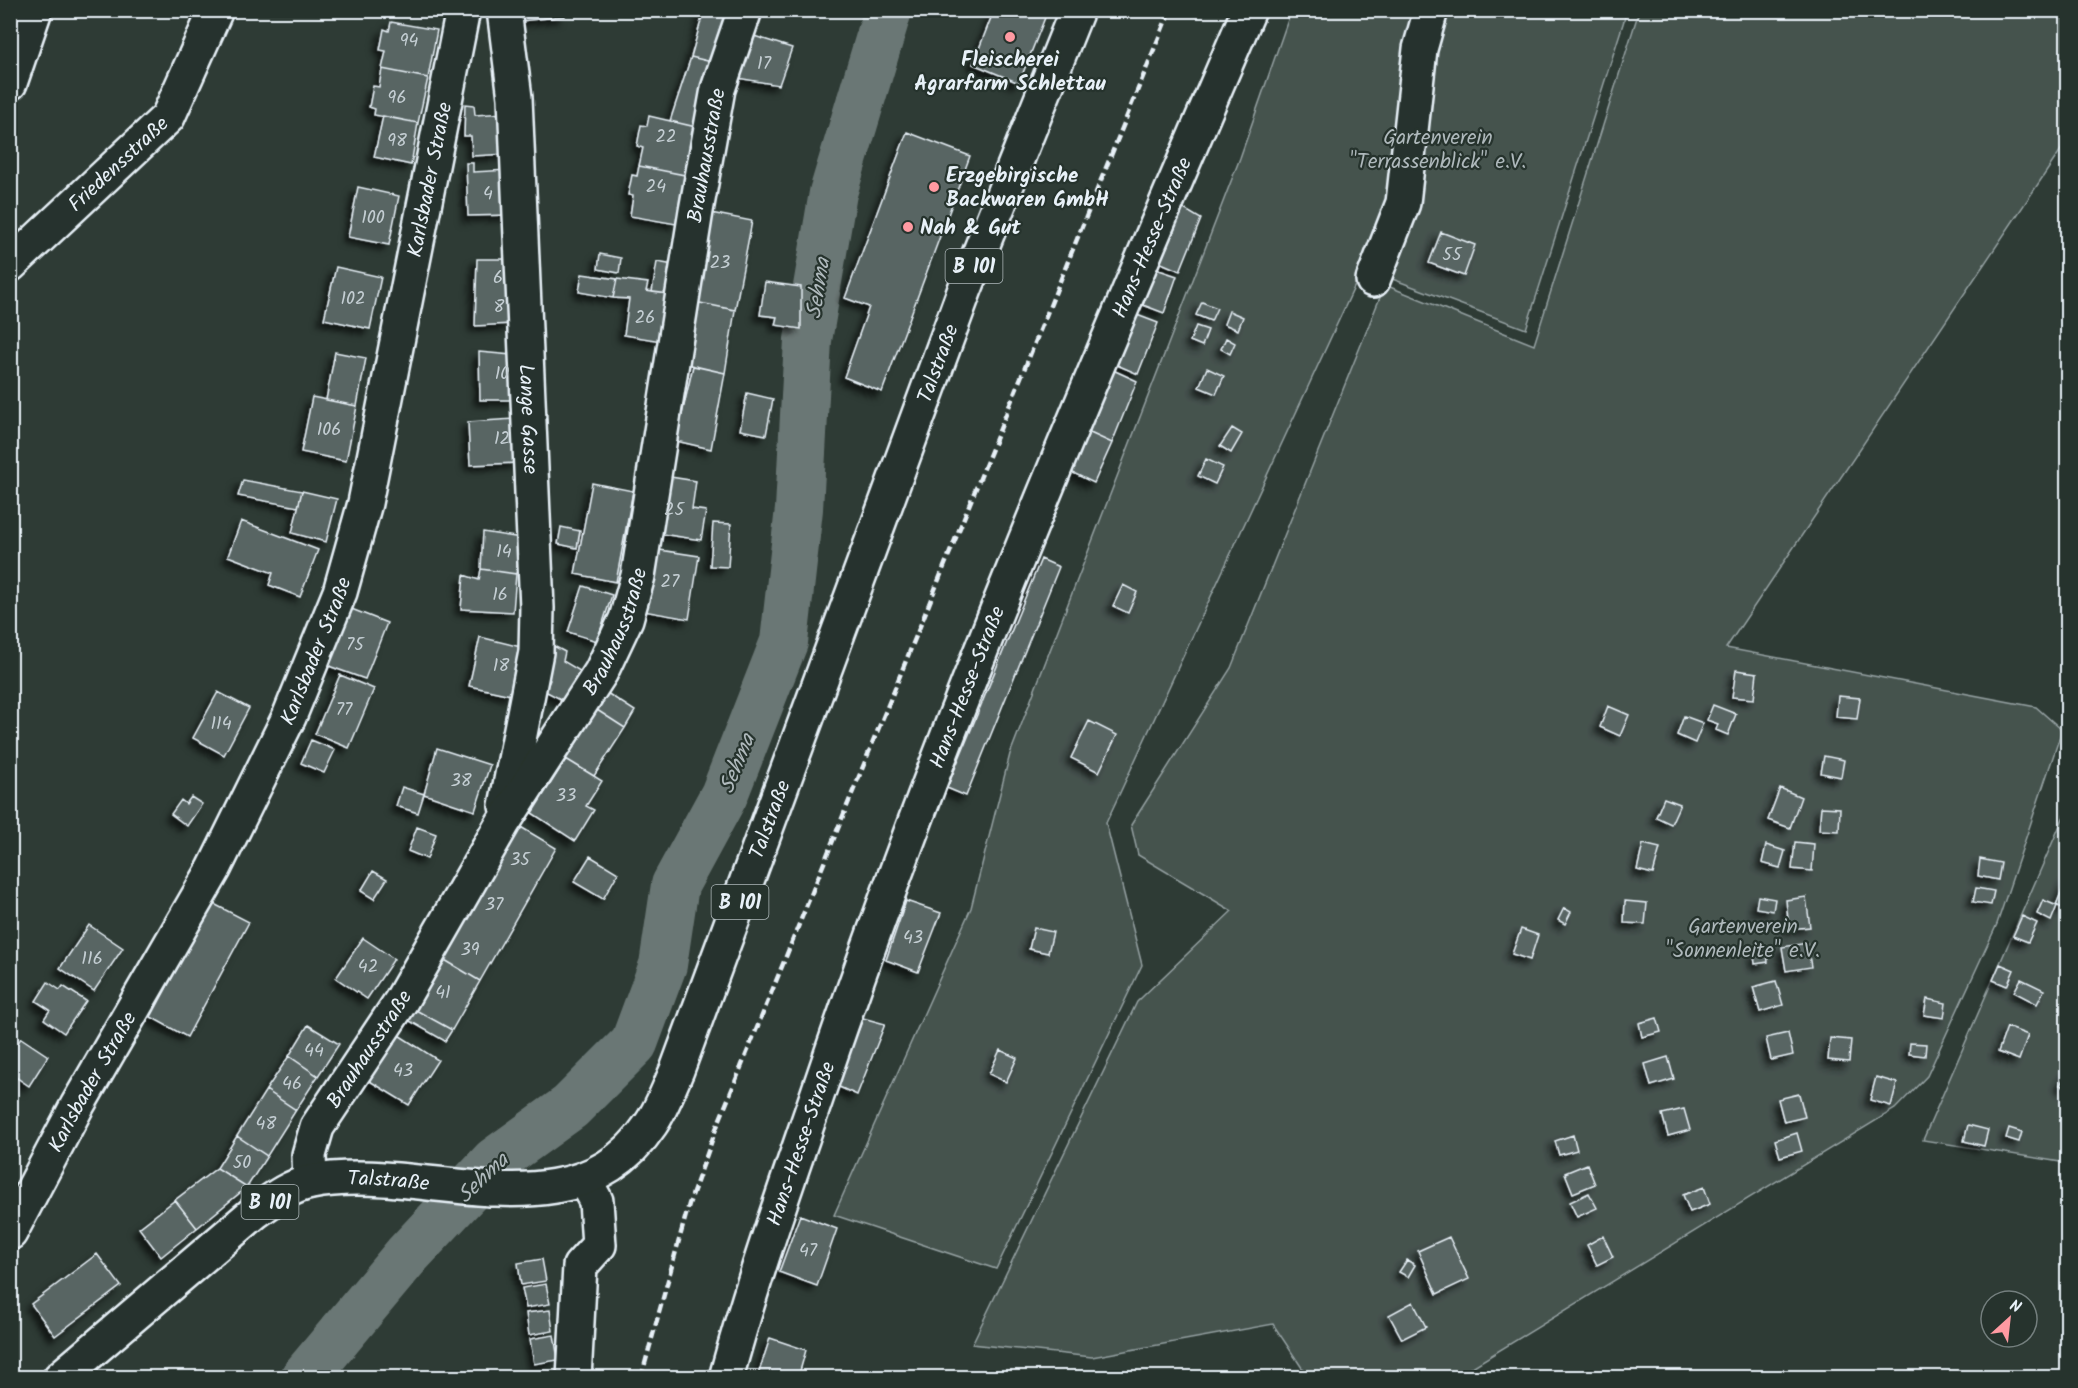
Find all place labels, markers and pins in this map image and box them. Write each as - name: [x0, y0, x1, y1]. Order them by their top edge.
- marker: Fleischerei Agrarfarm Schlettau: [1003, 30, 1017, 44]
- place label: Fleischerei Agrarfarm Schlettau: [914, 44, 1106, 101]
- place label: Erzgebirgische Backwaren GmbH: [946, 160, 1109, 217]
- marker: Erzgebirgische Backwaren GmbH: [927, 180, 941, 194]
- place label: Nah & Gut: [920, 212, 1021, 245]
- marker: Nah & Gut: [901, 220, 915, 234]

